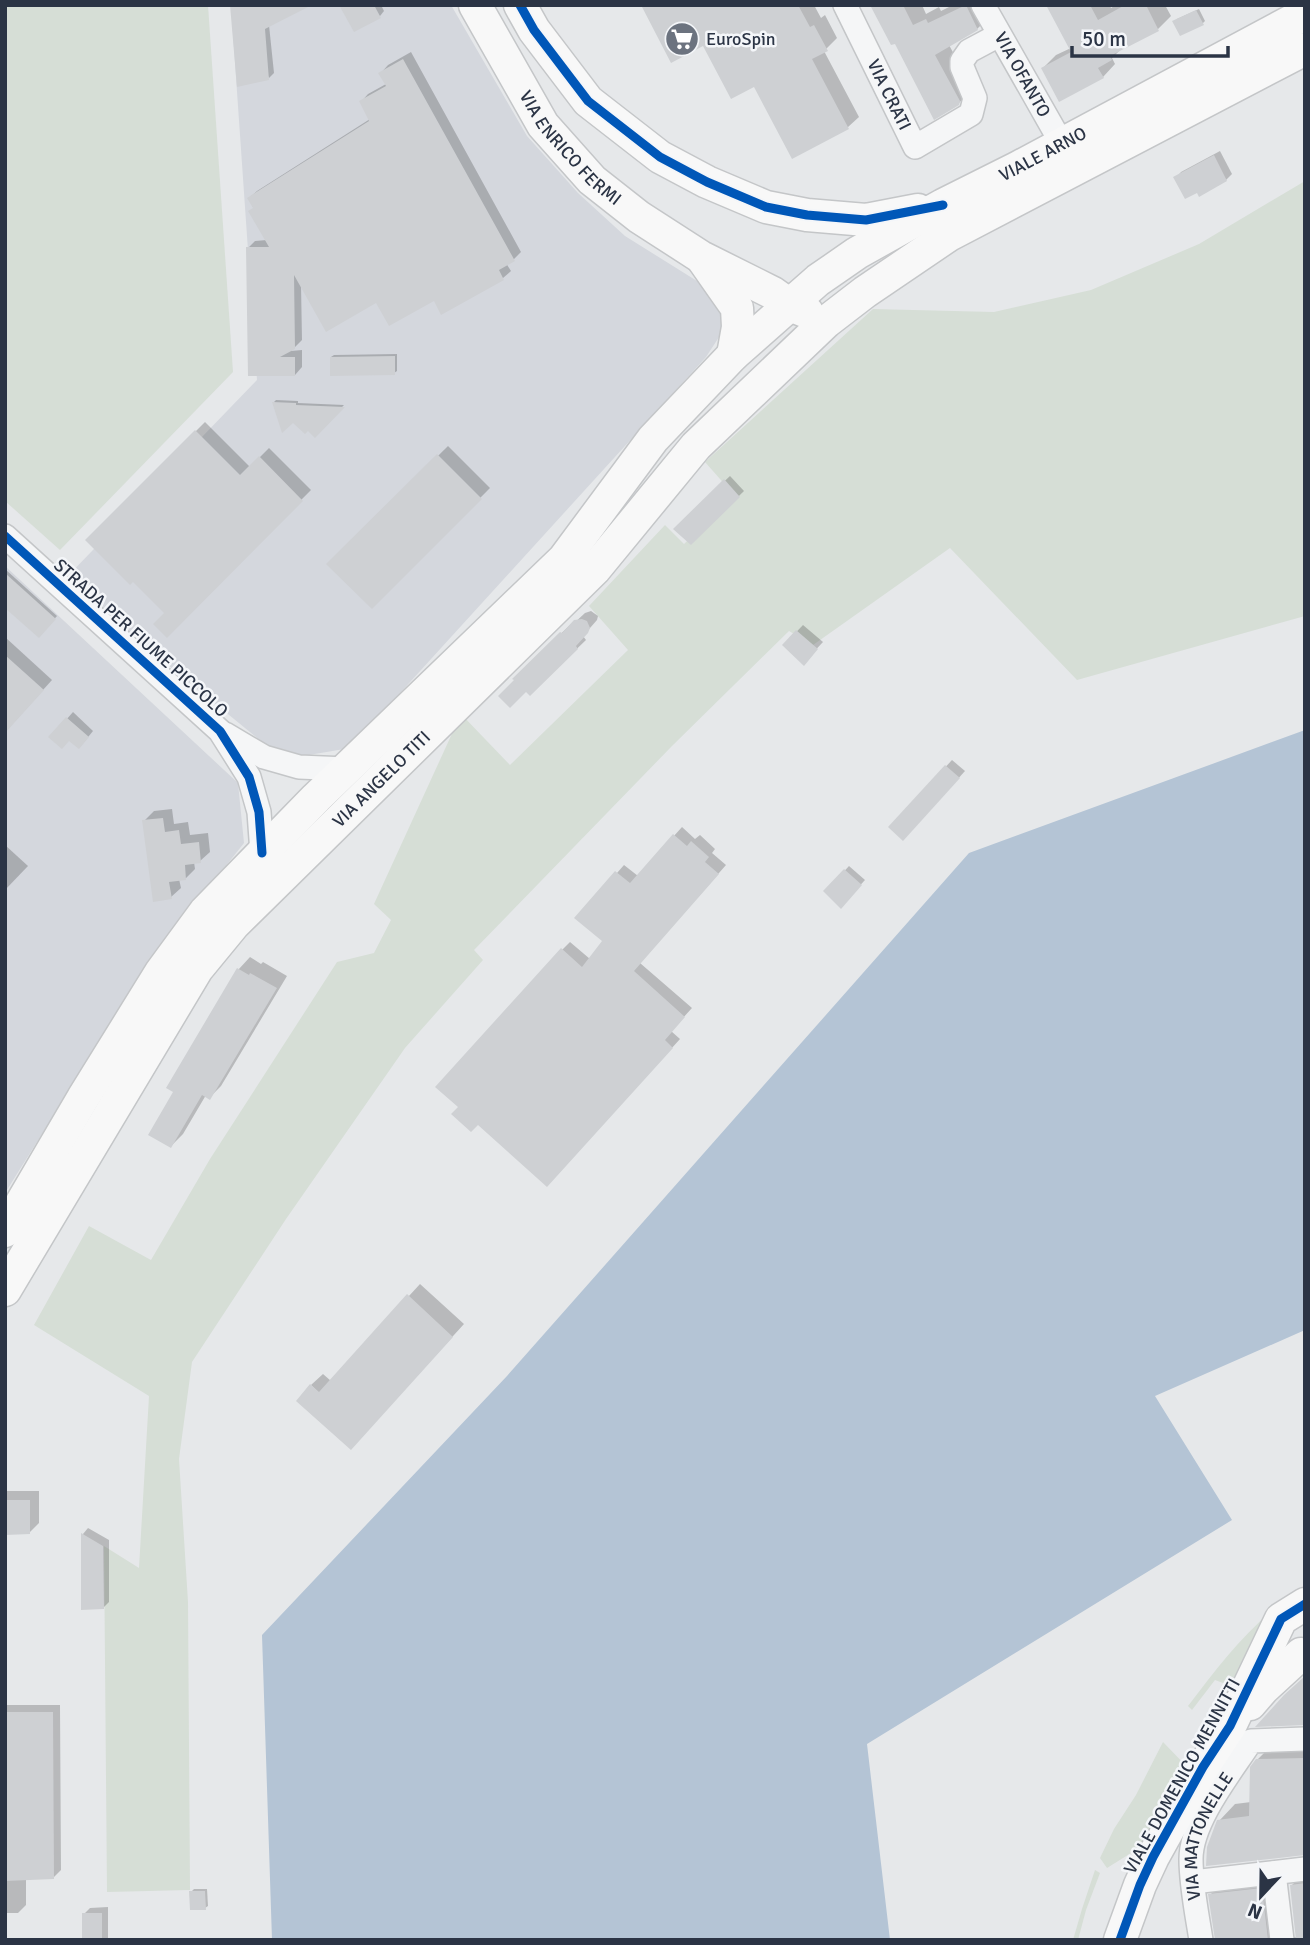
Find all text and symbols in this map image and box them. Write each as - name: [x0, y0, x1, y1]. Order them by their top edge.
- scale bar: [1072, 14, 1228, 58]
- supermarket icon: EuroSpin: [663, 20, 701, 58]
- text: 50 m: [1082, 26, 1126, 52]
- place label: EuroSpin: [706, 28, 776, 50]
- street label: VIA OFANTO: [990, 28, 1055, 121]
- street label: VIA CRATI: [862, 56, 916, 134]
- street label: VIA ENRICO FERMI: [515, 87, 626, 210]
- street label: VIALE ARNO: [995, 122, 1090, 186]
- street label: STRADA PER FIUME PICCOLO: [49, 554, 233, 722]
- street label: VIA ANGELO TITI: [328, 726, 435, 832]
- street label: VIALE DOMENICO MENNITTI: [1119, 1674, 1245, 1878]
- street label: VIA MATTONELLE: [1180, 1768, 1238, 1902]
- north arrow: [1226, 1861, 1296, 1931]
- text: N: [1244, 1897, 1266, 1924]

